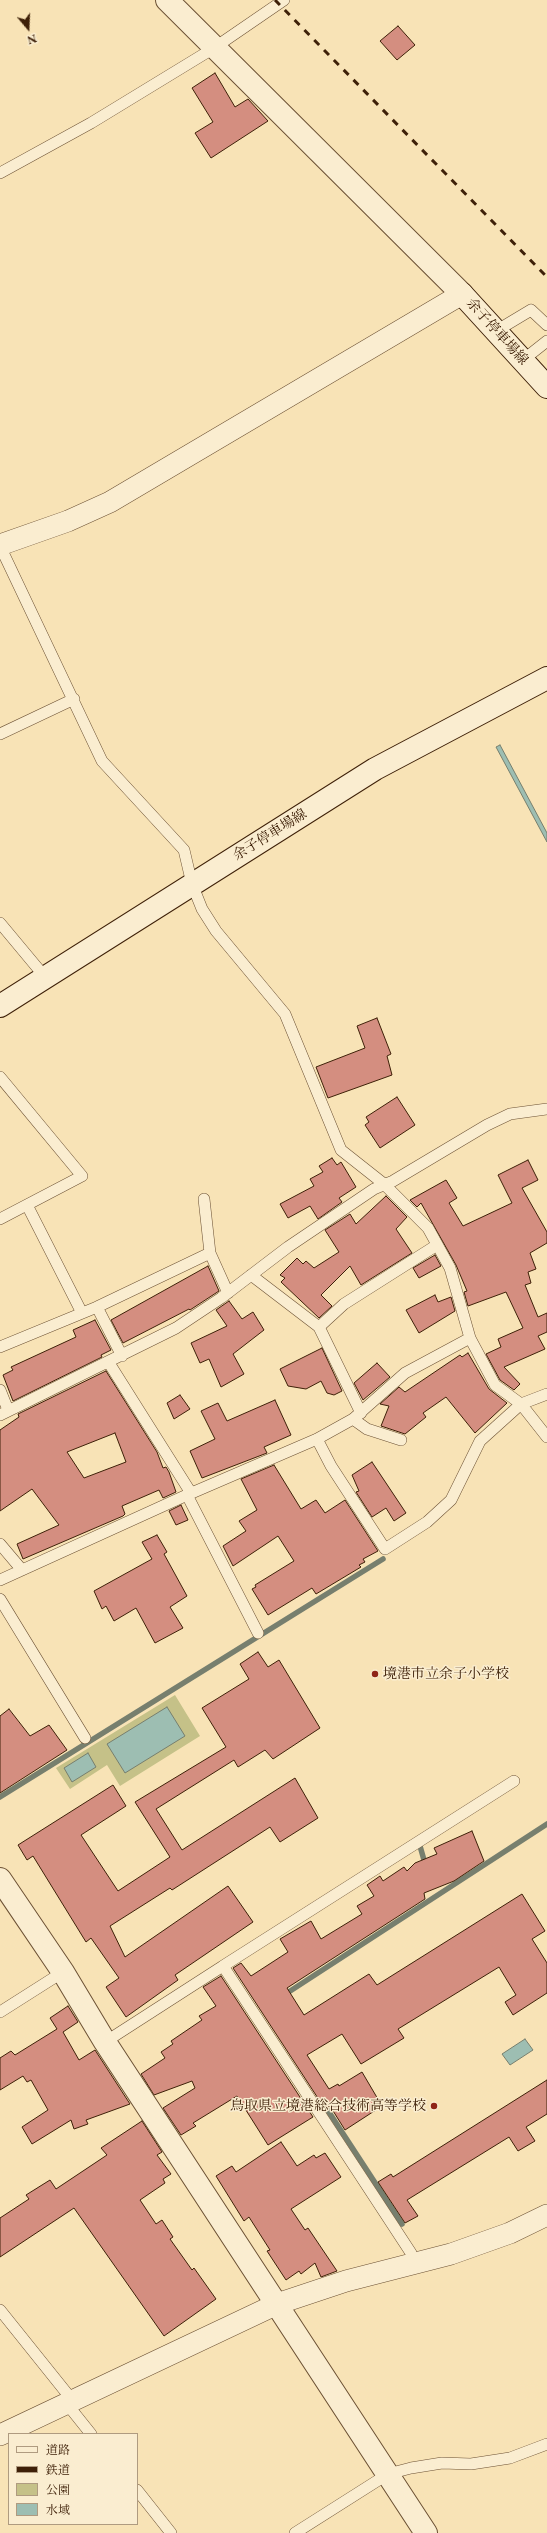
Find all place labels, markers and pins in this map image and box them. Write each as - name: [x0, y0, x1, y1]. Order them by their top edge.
- place label: 境港市立余子小学校: [383, 1666, 509, 1682]
- marker: 境港市立余子小学校: [370, 1669, 380, 1679]
- place label: 鳥取県立境港総合技術高等学校: [230, 2098, 426, 2114]
- marker: 鳥取県立境港総合技術高等学校: [429, 2101, 439, 2111]

